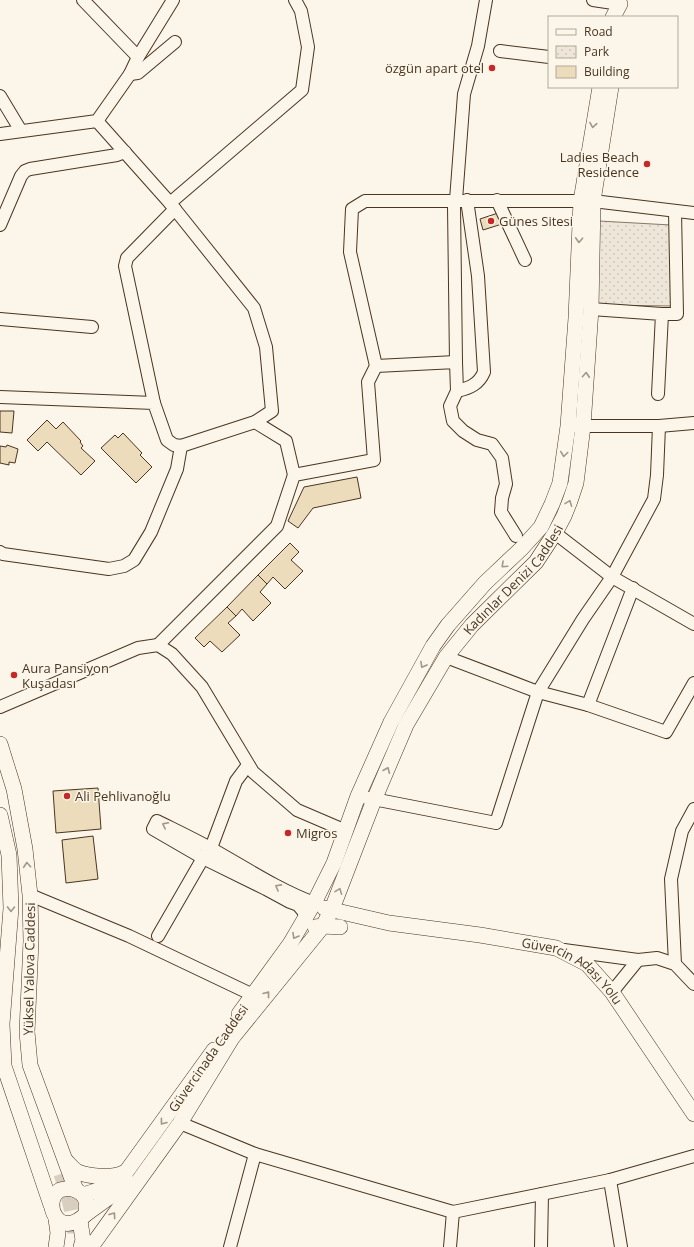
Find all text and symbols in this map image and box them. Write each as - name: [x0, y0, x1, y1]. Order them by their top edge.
- legend: [548, 16, 678, 88]
- text: Road: [584, 23, 613, 40]
- text: Park: [584, 43, 610, 60]
- place label: özgün apart otel: [385, 59, 484, 77]
- marker: özgün apart otel: [487, 63, 497, 73]
- text: Building: [584, 63, 630, 80]
- one-way arrow: [589, 122, 598, 129]
- place label: Ladies Beach Residence: [560, 148, 639, 181]
- marker: Ladies Beach Residence: [642, 159, 652, 169]
- place label: Günes Sitesi: [499, 212, 573, 230]
- marker: Günes Sitesi: [486, 216, 496, 226]
- one-way arrow: [574, 237, 583, 243]
- one-way arrow: [582, 372, 591, 378]
- one-way arrow: [560, 451, 569, 457]
- one-way arrow: [564, 500, 572, 507]
- street label: Kadınlar Denizi Caddesi: [459, 521, 567, 638]
- one-way arrow: [501, 560, 509, 567]
- place label: Aura Pansiyon Kuşadası: [22, 659, 109, 692]
- one-way arrow: [420, 661, 427, 668]
- marker: Aura Pansiyon Kuşadası: [9, 670, 19, 680]
- one-way arrow: [382, 766, 390, 773]
- place label: Ali Pehlivanoğlu: [75, 787, 171, 805]
- marker: Ali Pehlivanoğlu: [62, 791, 72, 801]
- one-way arrow: [161, 822, 169, 830]
- place label: Migros: [296, 824, 337, 842]
- marker: Migros: [283, 828, 293, 838]
- one-way arrow: [23, 862, 32, 868]
- one-way arrow: [275, 885, 283, 892]
- one-way arrow: [335, 887, 343, 894]
- street label: Yüksel Yalova Caddesi: [19, 902, 39, 1036]
- one-way arrow: [7, 906, 15, 912]
- one-way arrow: [292, 932, 300, 940]
- street label: Güvercin Adası Yolu: [520, 933, 627, 1008]
- one-way arrow: [262, 991, 269, 998]
- street label: Güvercinada Caddesi: [164, 1000, 252, 1116]
- one-way arrow: [160, 1118, 168, 1125]
- one-way arrow: [108, 1212, 116, 1219]

